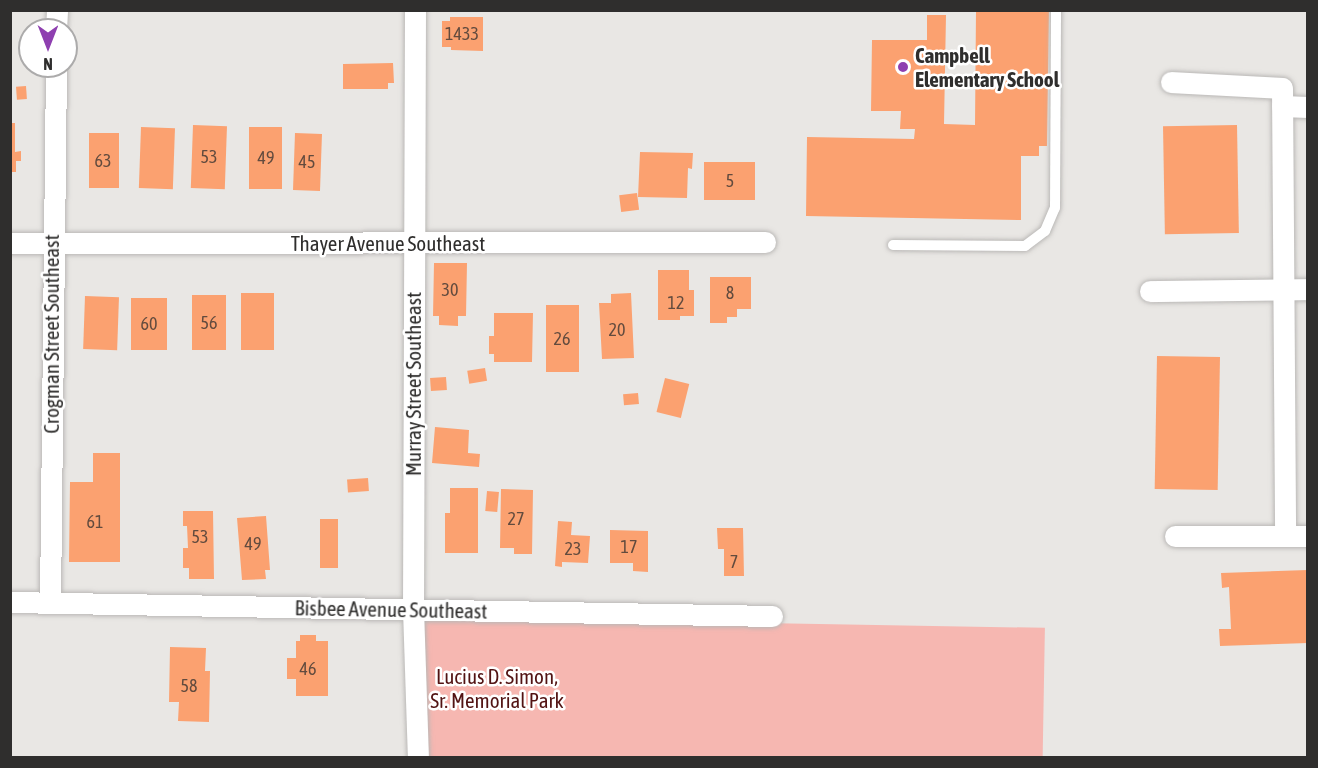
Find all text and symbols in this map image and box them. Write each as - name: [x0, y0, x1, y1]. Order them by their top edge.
- north arrow: [18, 18, 78, 78]
- house number: 1433: [445, 23, 479, 45]
- place label: Campbell Elementary School: [915, 42, 1059, 92]
- text: N: [43, 55, 53, 73]
- marker: Campbell Elementary School: [896, 60, 910, 74]
- house number: 53: [201, 146, 217, 168]
- house number: 49: [258, 147, 274, 169]
- house number: 63: [95, 150, 111, 172]
- house number: 45: [299, 151, 315, 173]
- house number: 5: [726, 170, 734, 192]
- street label: Thayer Avenue Southeast: [291, 230, 485, 256]
- street label: Crogman Street Southeast: [38, 234, 64, 434]
- house number: 30: [442, 279, 458, 301]
- house number: 8: [726, 282, 734, 304]
- street label: Murray Street Southeast: [400, 292, 426, 476]
- house number: 12: [668, 292, 684, 314]
- house number: 56: [201, 312, 217, 334]
- house number: 60: [141, 313, 157, 335]
- house number: 20: [609, 319, 625, 341]
- house number: 26: [554, 328, 570, 350]
- house number: 27: [508, 508, 524, 530]
- house number: 61: [87, 511, 103, 533]
- house number: 53: [192, 526, 208, 548]
- house number: 49: [245, 533, 261, 555]
- house number: 17: [621, 536, 637, 558]
- house number: 23: [565, 538, 581, 560]
- house number: 7: [730, 551, 738, 573]
- street label: Bisbee Avenue Southeast: [294, 595, 488, 623]
- house number: 46: [300, 658, 316, 680]
- park label: Lucius D. Simon, Sr. Memorial Park: [430, 663, 564, 713]
- house number: 58: [181, 675, 197, 697]

